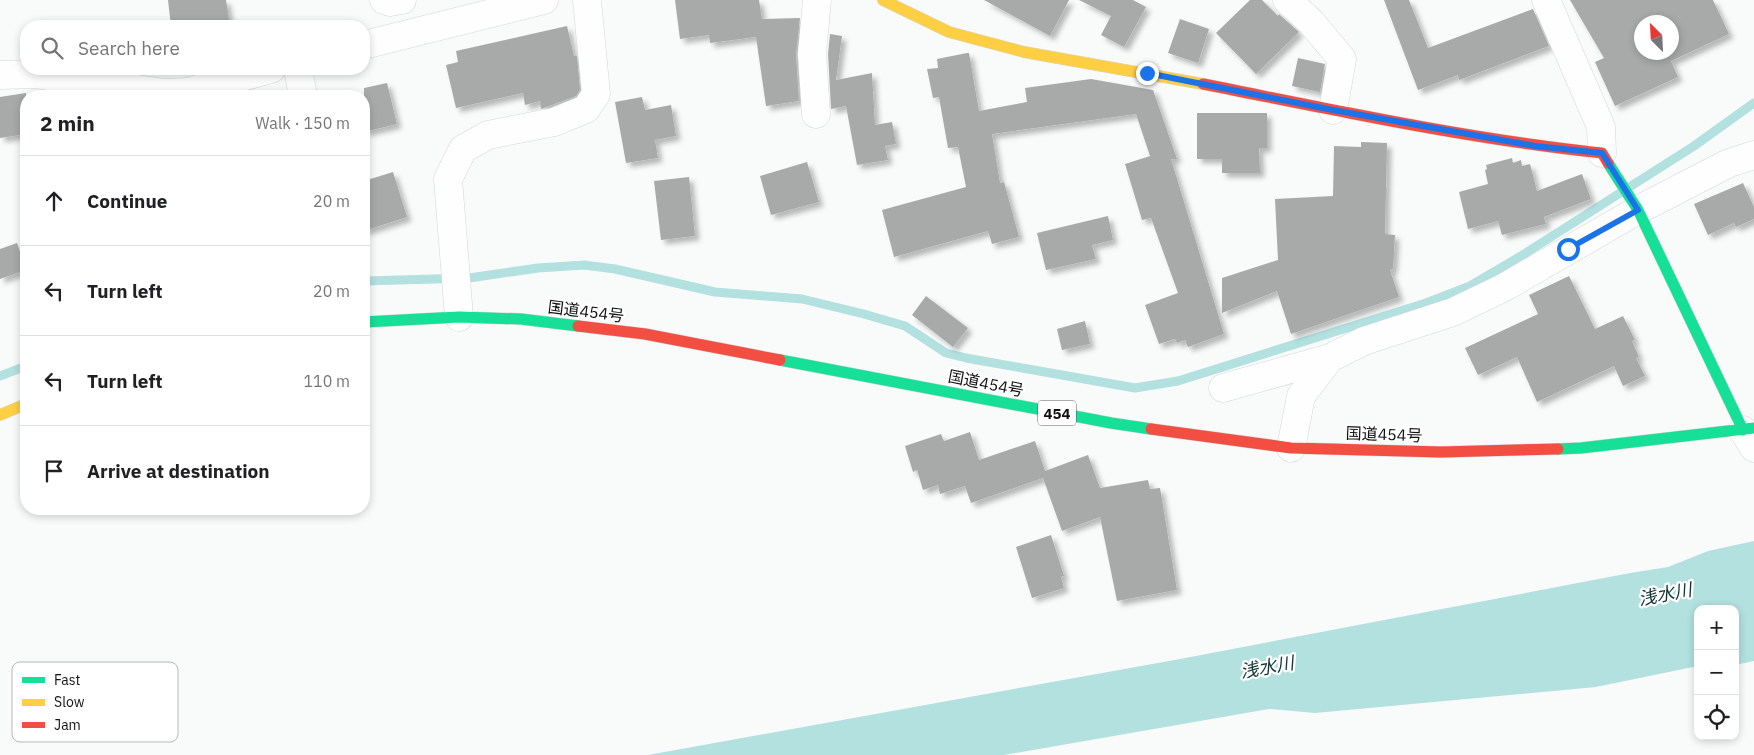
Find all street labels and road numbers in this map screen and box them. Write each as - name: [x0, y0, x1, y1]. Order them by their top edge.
- street label: 国道454号: [547, 296, 625, 326]
- street label: 国道454号: [946, 366, 1026, 400]
- road number: 454: [1038, 400, 1076, 426]
- street label: 国道454号: [1345, 423, 1423, 445]

